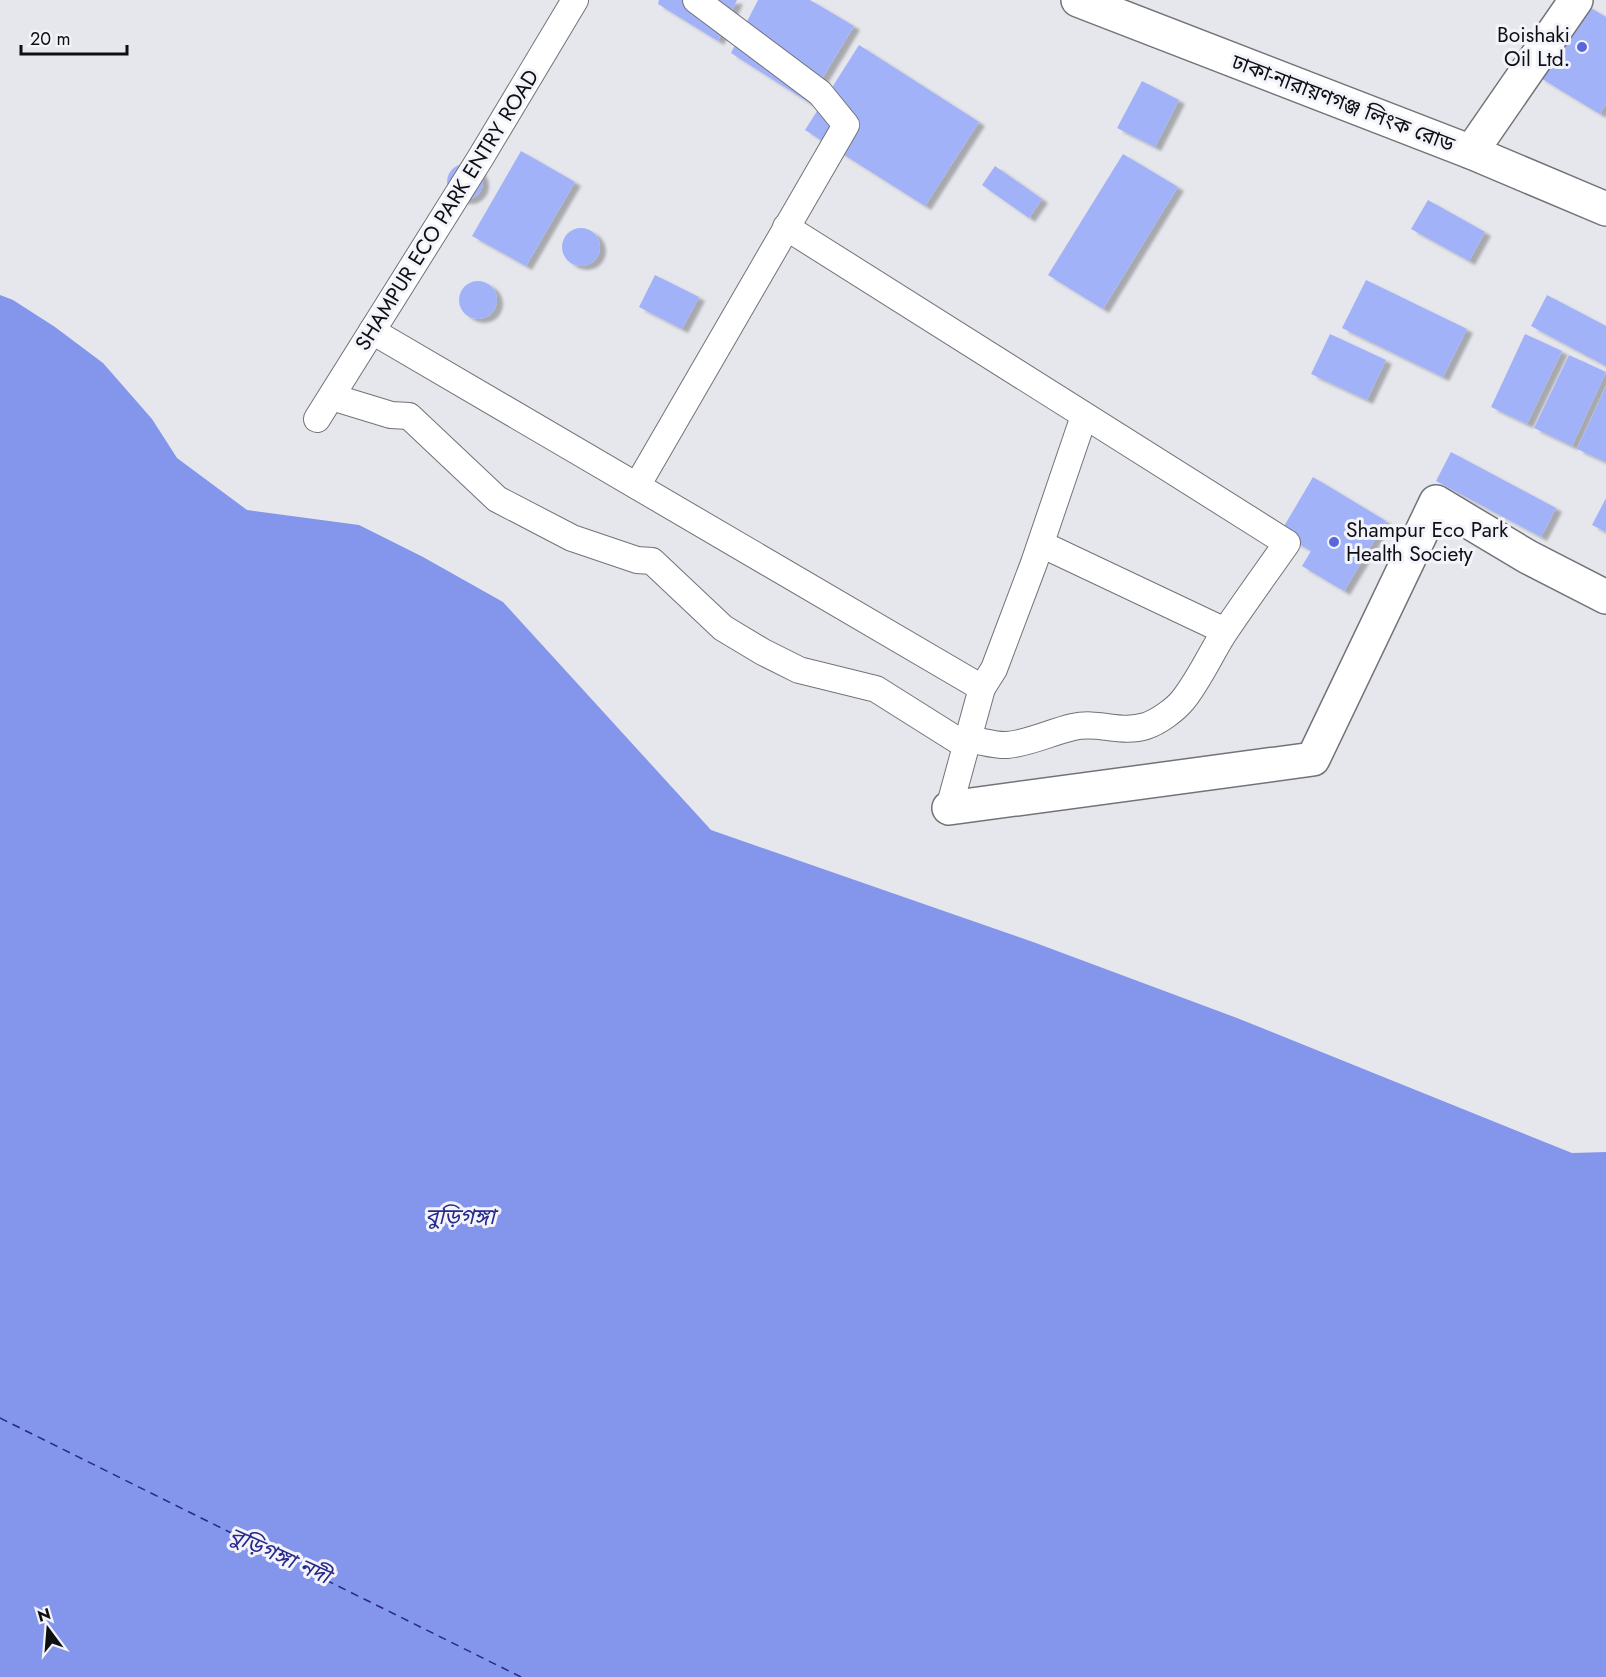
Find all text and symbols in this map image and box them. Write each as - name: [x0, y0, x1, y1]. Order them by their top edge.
- scale bar: [21, 18, 128, 56]
- place label: Boishaki Oil Ltd.: [1497, 20, 1570, 74]
- text: 20 m: [30, 26, 70, 52]
- marker: Boishaki Oil Ltd.: [1575, 40, 1589, 54]
- street label: ঢাকা-নারায়ণগঞ্জ লিংক রোড: [1226, 46, 1460, 160]
- street label: SHAMPUR ECO PARK ENTRY ROAD: [348, 64, 546, 356]
- place label: Shampur Eco Park Health Society: [1346, 515, 1509, 569]
- marker: Shampur Eco Park Health Society: [1327, 535, 1341, 549]
- water label: বুড়িগঙ্গা: [425, 1200, 499, 1232]
- water label: বুড়িগঙ্গা নদী: [224, 1518, 340, 1593]
- north arrow: [18, 1599, 78, 1659]
- text: N: [35, 1602, 53, 1628]

